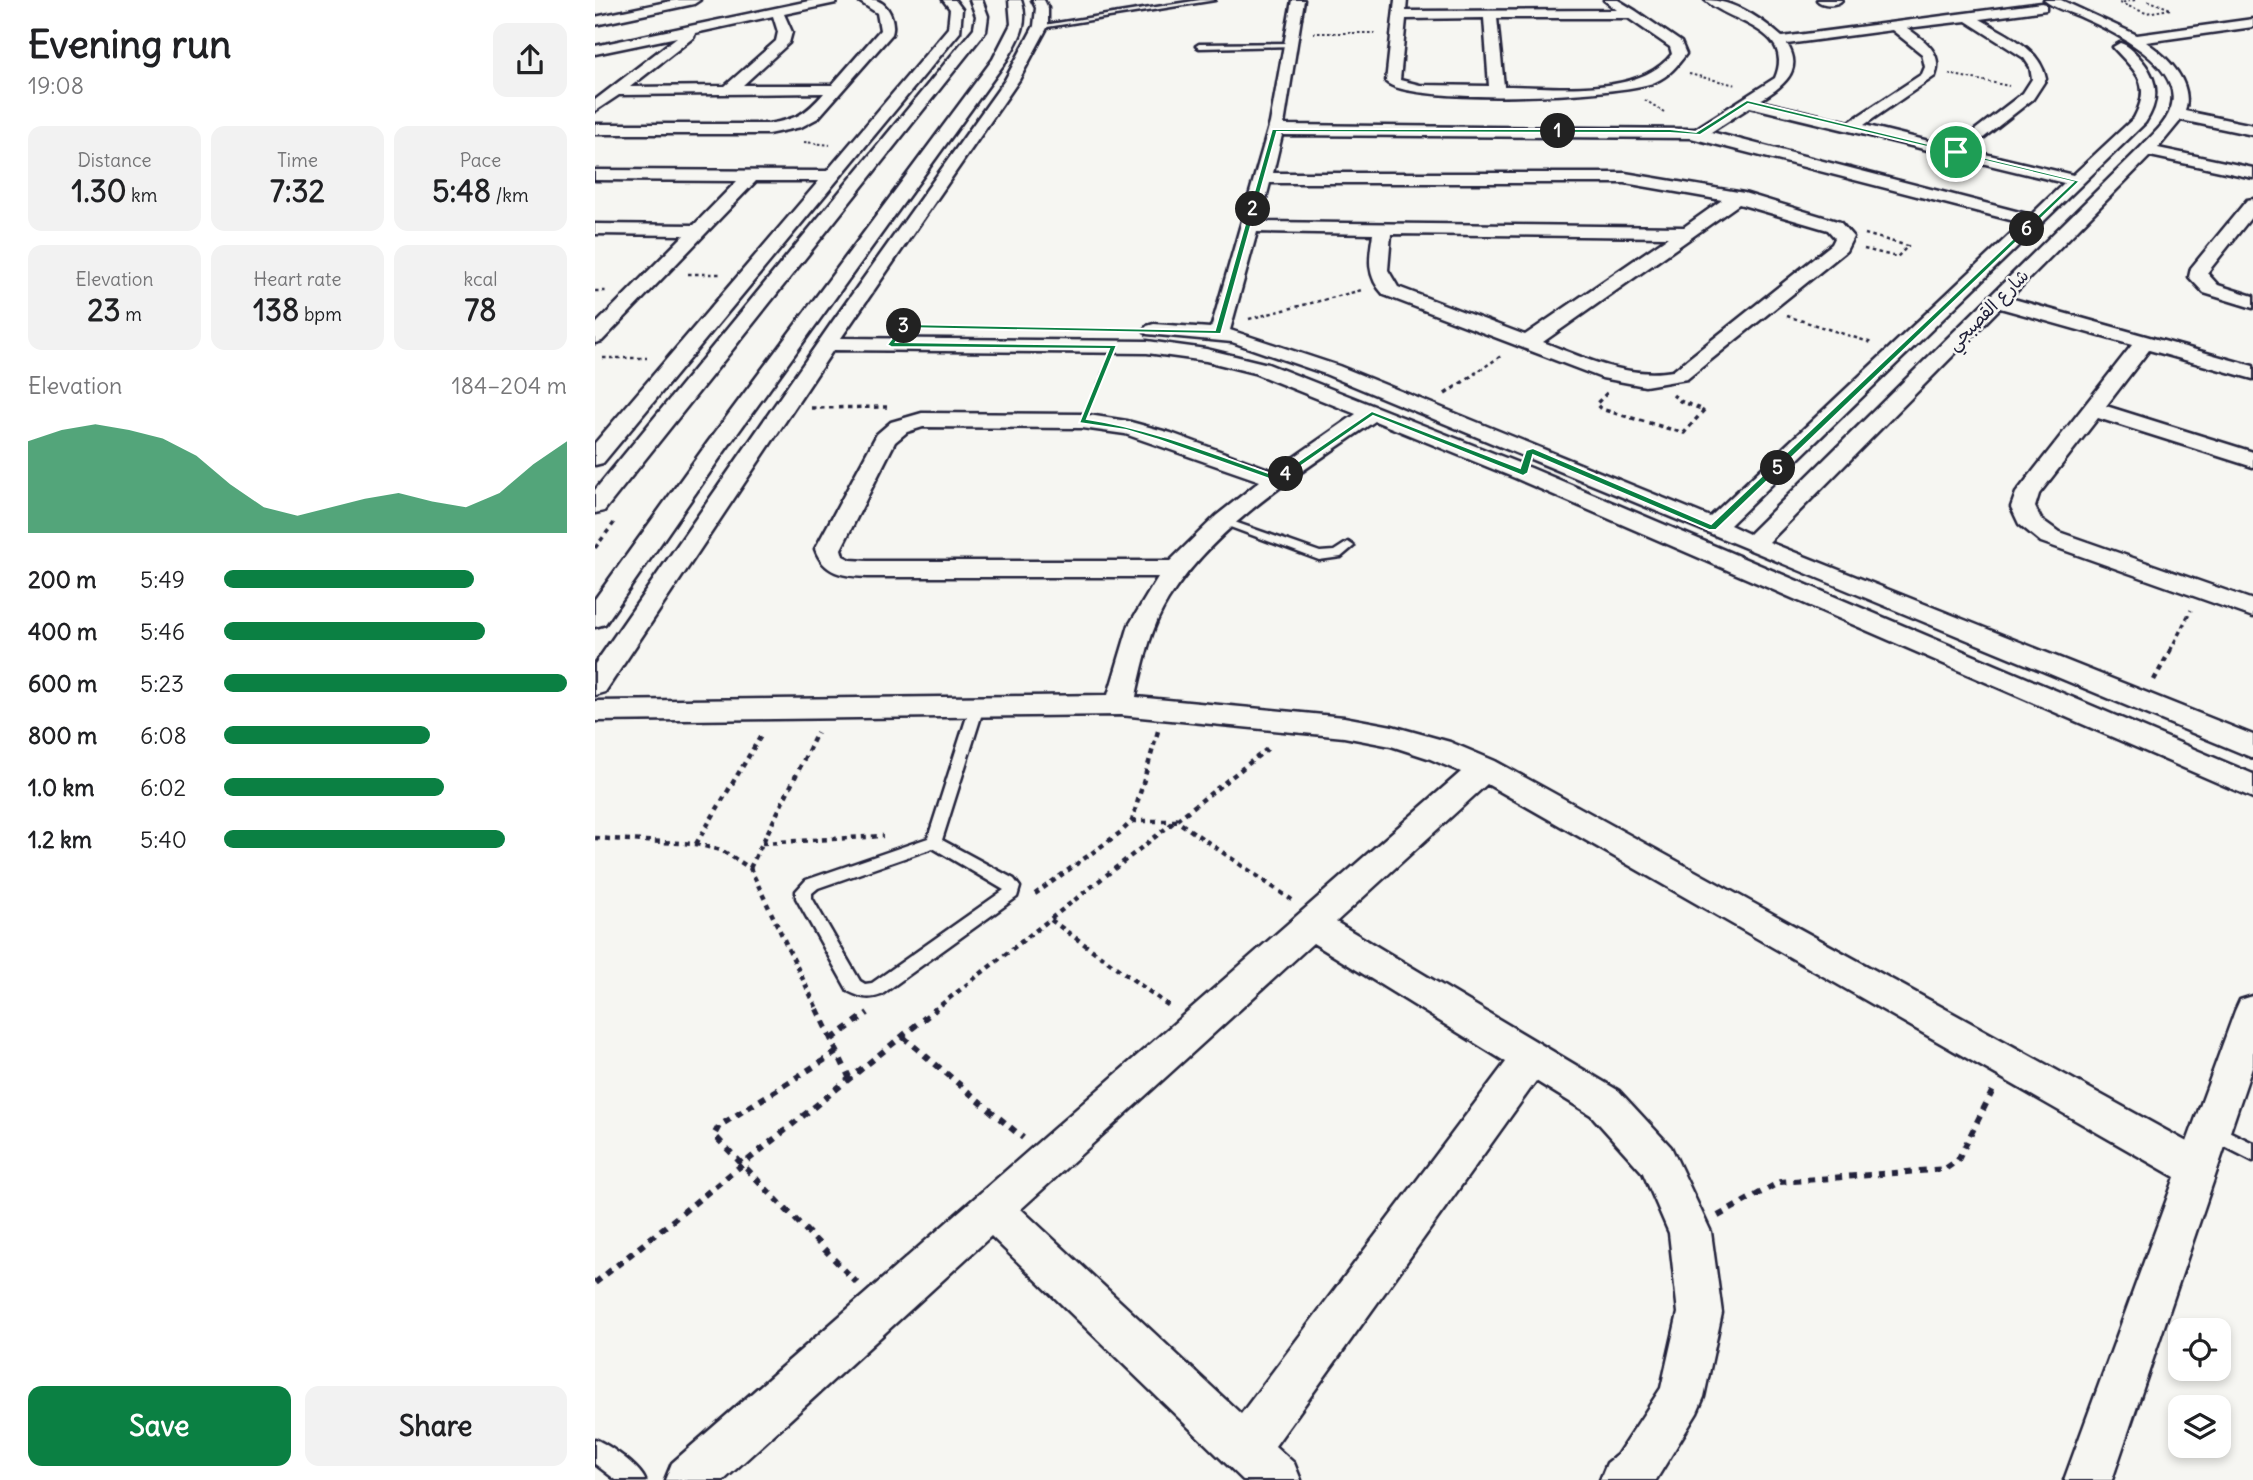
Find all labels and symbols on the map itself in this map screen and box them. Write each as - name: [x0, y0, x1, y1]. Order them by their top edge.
- pin: 1: [1541, 114, 1576, 148]
- pin: [1926, 122, 1986, 182]
- pin: 2: [1235, 192, 1271, 227]
- pin: 6: [2009, 212, 2045, 246]
- street label: شارع القصبجي: [1942, 264, 2037, 359]
- pin: 3: [887, 308, 921, 344]
- pin: 5: [1761, 450, 1795, 486]
- pin: 4: [1269, 456, 1303, 491]

